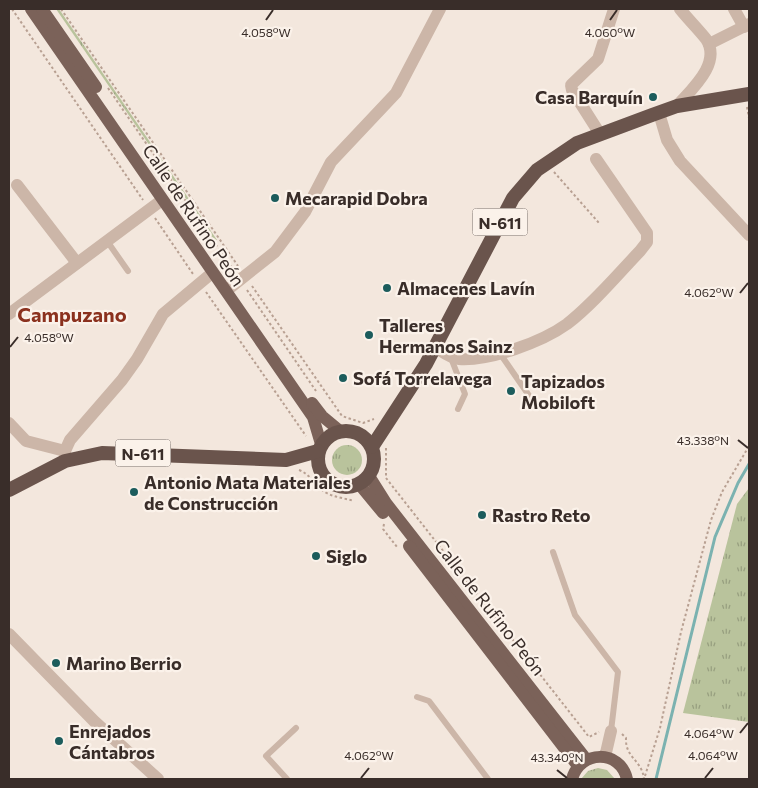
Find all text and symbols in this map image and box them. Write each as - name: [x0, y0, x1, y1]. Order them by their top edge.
- text: 4.058°W: [241, 25, 291, 39]
- text: 4.060°W: [585, 25, 635, 39]
- place label: Casa Barquín: [535, 86, 643, 108]
- marker: Casa Barquín: [647, 91, 659, 103]
- street label: Calle de Rufino Peón: [138, 140, 250, 290]
- place label: Mecarapid Dobra: [285, 187, 428, 209]
- marker: Mecarapid Dobra: [269, 192, 281, 204]
- road number: N-611: [472, 208, 528, 236]
- place label: Almacenes Lavín: [397, 277, 535, 299]
- marker: Almacenes Lavín: [381, 282, 393, 294]
- text: 4.062°W: [684, 285, 734, 299]
- district label: Campuzano: [17, 302, 127, 326]
- place label: Talleres Hermanos Sainz: [379, 314, 512, 357]
- marker: Talleres Hermanos Sainz: [363, 329, 375, 341]
- text: 4.058°W: [24, 330, 74, 344]
- place label: Sofá Torrelavega: [353, 367, 492, 389]
- place label: Tapizados Mobiloft: [521, 370, 605, 413]
- marker: Sofá Torrelavega: [337, 372, 349, 384]
- marker: Tapizados Mobiloft: [505, 385, 517, 397]
- text: 43.338°N: [677, 433, 729, 447]
- road number: N-611: [116, 439, 170, 466]
- place label: Antonio Mata Materiales de Construcción: [144, 471, 351, 514]
- marker: Antonio Mata Materiales de Construcción: [128, 486, 140, 498]
- place label: Rastro Reto: [492, 504, 591, 526]
- marker: Rastro Reto: [476, 509, 488, 521]
- street label: Calle de Rufino Peón: [430, 534, 550, 680]
- place label: Siglo: [326, 545, 368, 567]
- marker: Siglo: [310, 550, 322, 562]
- place label: Marino Berrio: [66, 652, 182, 674]
- marker: Marino Berrio: [50, 657, 62, 669]
- place label: Enrejados Cántabros: [69, 720, 155, 763]
- text: 4.064°W: [684, 726, 734, 740]
- marker: Enrejados Cántabros: [53, 735, 65, 747]
- text: 4.062°W: [344, 748, 394, 762]
- text: 4.064°W: [688, 748, 738, 762]
- text: 43.340°N: [530, 750, 584, 764]

